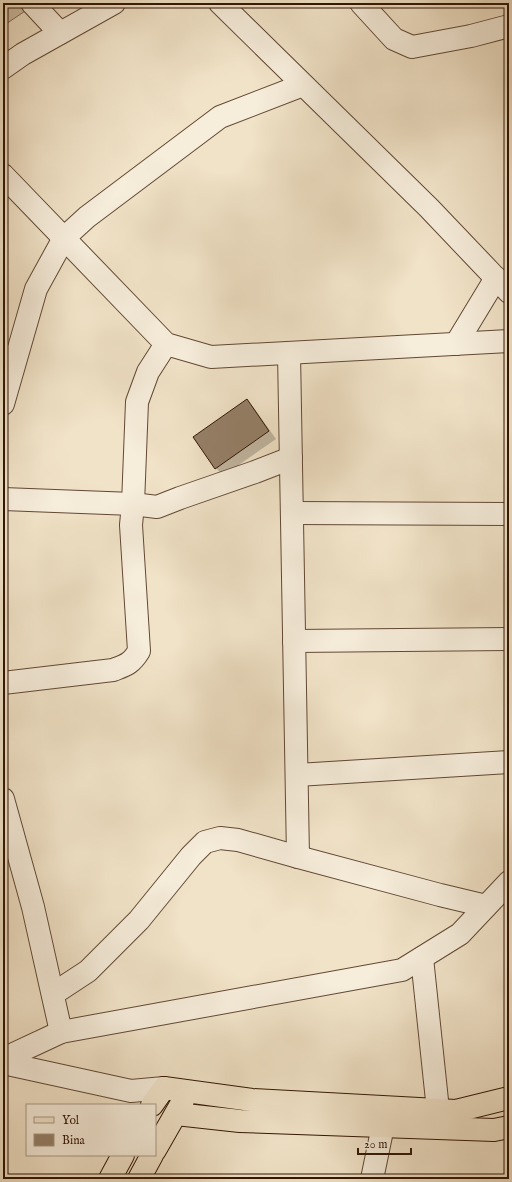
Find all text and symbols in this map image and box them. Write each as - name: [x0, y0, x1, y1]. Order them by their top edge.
- legend: [26, 1104, 156, 1156]
- text: Yol: [62, 1113, 80, 1128]
- scale bar: [358, 1130, 411, 1156]
- text: Bina: [62, 1133, 86, 1148]
- text: 20 m: [364, 1137, 387, 1152]

